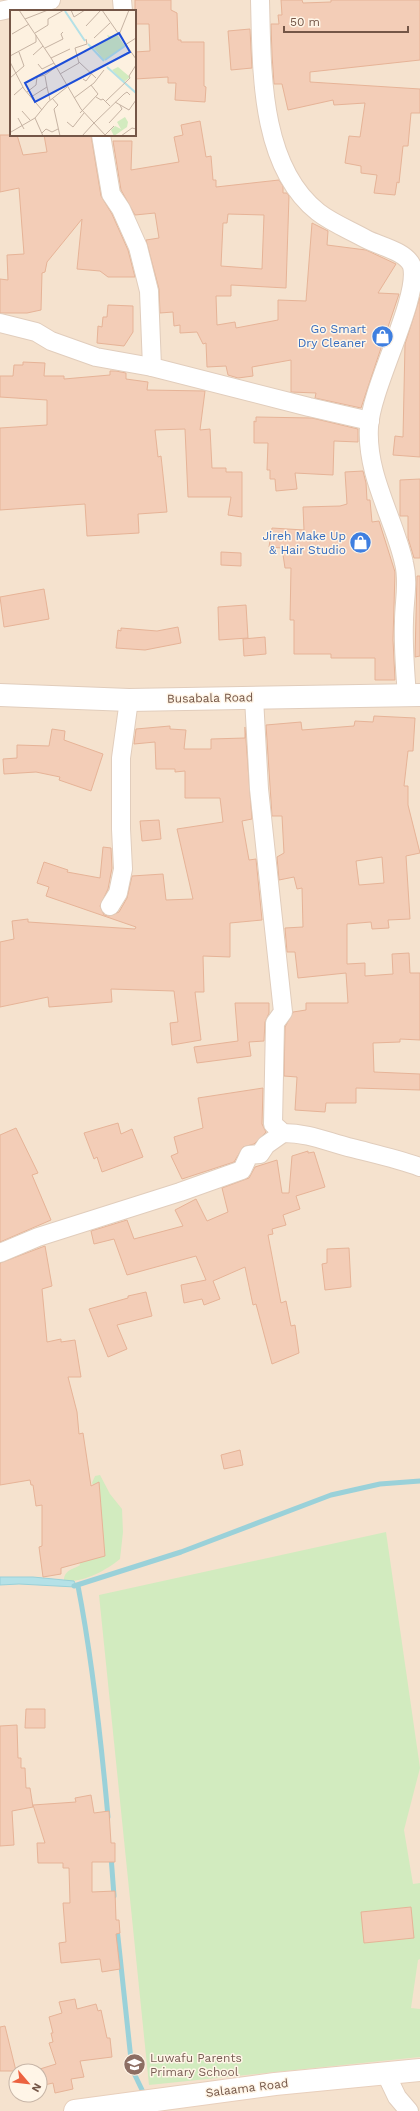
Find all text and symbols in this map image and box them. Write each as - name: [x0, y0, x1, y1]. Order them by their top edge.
- scale bar: [284, 8, 408, 34]
- inset map: [10, 10, 136, 136]
- text: 50 m: [290, 15, 320, 29]
- place label: Go Smart Dry Cleaner: [298, 322, 366, 350]
- shop icon: Go Smart Dry Cleaner: [369, 323, 395, 349]
- place label: Jireh Make Up & Hair Studio: [262, 529, 346, 557]
- shop icon: Jireh Make Up & Hair Studio: [348, 530, 374, 556]
- street label: Busabala Road: [167, 690, 253, 706]
- place label: Luwafu Parents Primary School: [150, 2051, 242, 2079]
- school or university icon: Luwafu Parents Primary School: [121, 2052, 147, 2078]
- north arrow: [8, 2063, 48, 2103]
- street label: Salaama Road: [205, 2076, 289, 2100]
- text: N: [29, 2081, 44, 2094]

